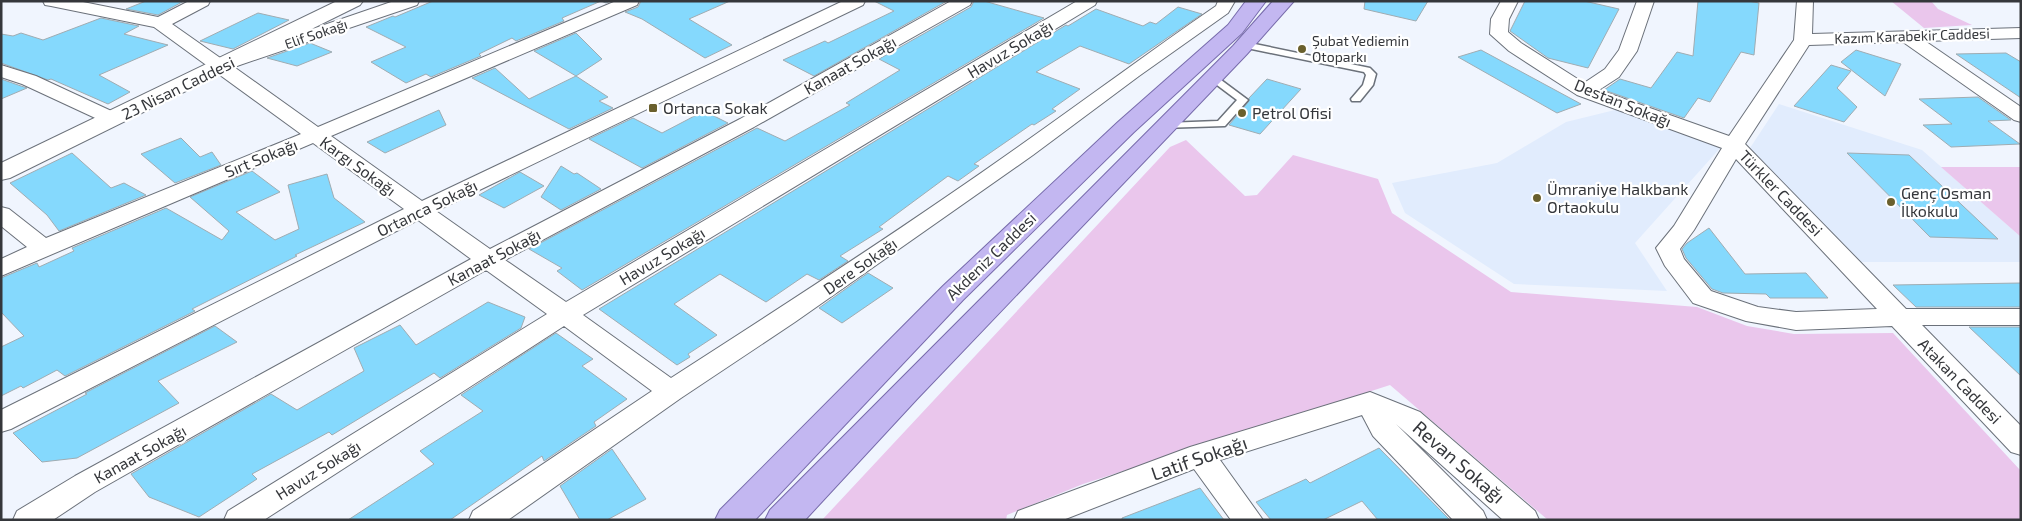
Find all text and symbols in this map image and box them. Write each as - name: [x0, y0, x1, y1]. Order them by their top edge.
- street label: Elif Sokağı: [282, 15, 350, 52]
- street label: Havuz Sokağı: [963, 16, 1056, 82]
- street label: Kazım Karabekir Caddesi: [1834, 24, 1990, 47]
- street label: Kanaat Sokağı: [800, 31, 899, 98]
- place label: Şubat Yediemin Otoparkı: [1312, 32, 1409, 65]
- marker: Şubat Yediemin Otoparkı: [1296, 43, 1308, 55]
- street label: 23 Nisan Caddesi: [118, 52, 237, 123]
- street label: Destan Sokağı: [1572, 74, 1674, 131]
- place label: Ortanca Sokak: [663, 98, 768, 117]
- marker: Ortanca Sokak: [647, 102, 659, 114]
- place label: Petrol Ofisi: [1252, 103, 1332, 122]
- marker: Petrol Ofisi: [1236, 107, 1248, 119]
- street label: Kargı Sokağı: [317, 132, 400, 199]
- street label: Sırt Sokağı: [222, 134, 300, 181]
- street label: Türkler Caddesi: [1736, 146, 1827, 239]
- street label: Ortanca Sokağı: [373, 175, 480, 240]
- place label: Ümraniye Halkbank Ortaokulu: [1547, 179, 1688, 216]
- place label: Genç Osman İlkokulu: [1901, 183, 1991, 220]
- marker: Ümraniye Halkbank Ortaokulu: [1531, 192, 1543, 204]
- marker: Genç Osman İlkokulu: [1885, 196, 1897, 208]
- street label: Akdeniz Caddesi: [942, 208, 1040, 303]
- street label: Havuz Sokağı: [615, 223, 708, 289]
- street label: Kanaat Sokağı: [444, 224, 544, 289]
- street label: Dere Sokağı: [819, 233, 900, 298]
- street label: Atakan Caddesi: [1915, 334, 2006, 427]
- street label: Revan Sokağı: [1409, 415, 1510, 508]
- street label: Kanaat Sokağı: [90, 420, 189, 487]
- street label: Latif Sokağı: [1148, 430, 1250, 485]
- street label: Havuz Sokağı: [272, 436, 364, 503]

